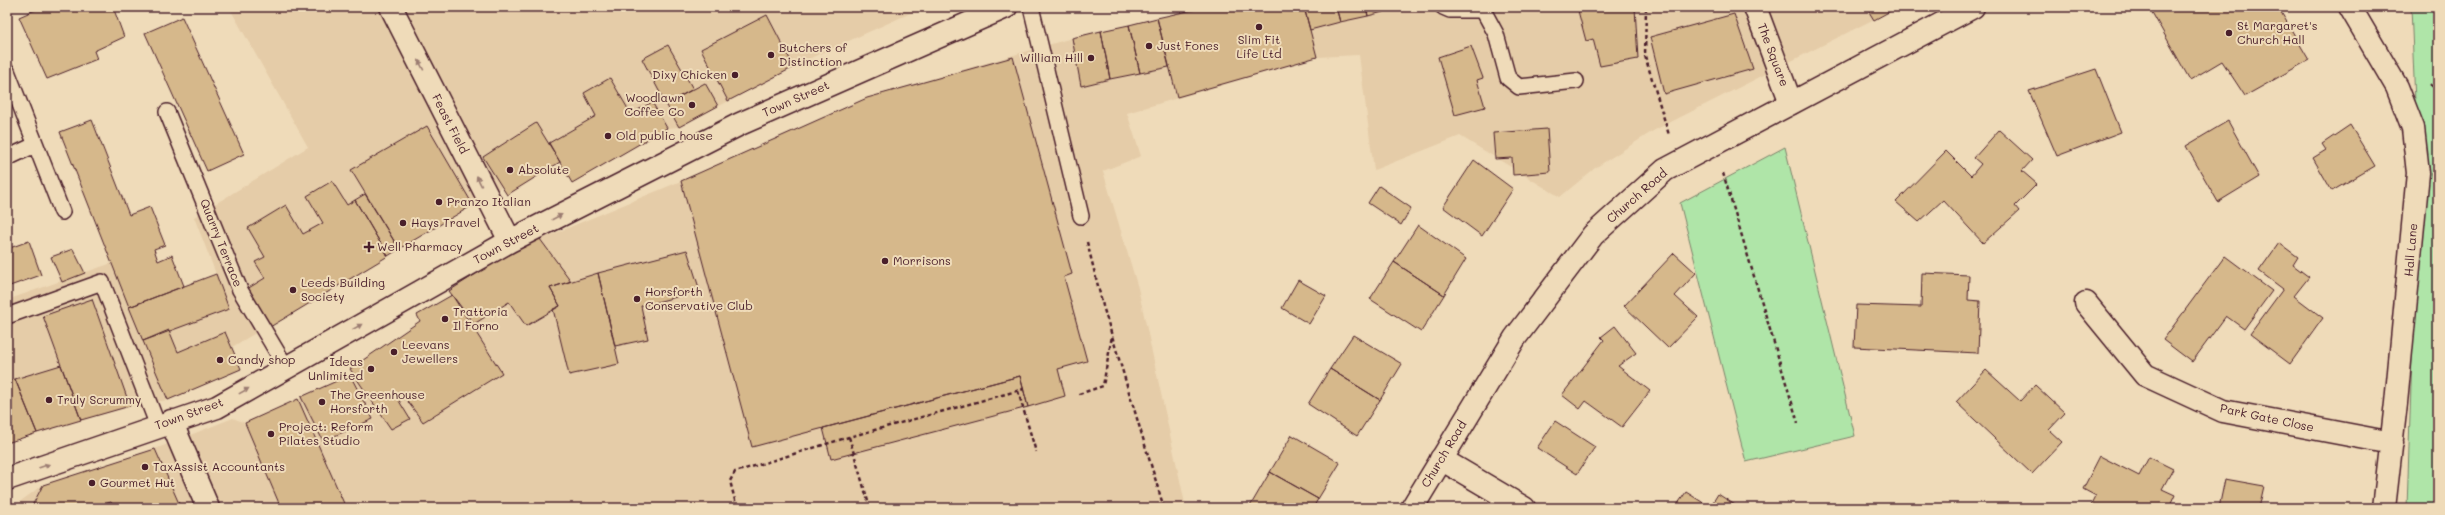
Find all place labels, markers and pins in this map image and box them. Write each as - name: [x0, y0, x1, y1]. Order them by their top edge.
- place label: St Margaret's Church Hall: [2237, 17, 2318, 47]
- marker: Slim Fit Life Ltd: [1254, 22, 1264, 32]
- marker: St Margaret's Church Hall: [2224, 28, 2234, 38]
- place label: Slim Fit Life Ltd: [1236, 31, 1282, 61]
- place label: Just Fones: [1157, 37, 1219, 53]
- place label: Butchers of Distinction: [779, 39, 847, 69]
- marker: Just Fones: [1144, 41, 1154, 51]
- place label: William Hill: [1020, 49, 1083, 65]
- marker: Butchers of Distinction: [766, 50, 776, 60]
- marker: William Hill: [1086, 53, 1096, 63]
- place label: Dixy Chicken: [652, 66, 727, 82]
- marker: Dixy Chicken: [730, 70, 740, 80]
- place label: Woodlawn Coffee Co: [625, 89, 684, 119]
- marker: Woodlawn Coffee Co: [687, 100, 697, 110]
- place label: Old public house: [616, 127, 713, 143]
- marker: Old public house: [603, 131, 613, 141]
- place label: Absolute: [518, 161, 569, 177]
- marker: Absolute: [505, 165, 515, 175]
- place label: Pranzo Italian: [447, 193, 531, 209]
- marker: Pranzo Italian: [434, 197, 444, 207]
- place label: Hays Travel: [411, 214, 480, 230]
- marker: Hays Travel: [398, 218, 408, 228]
- place label: Well Pharmacy: [377, 238, 463, 254]
- marker: Well Pharmacy: [364, 242, 374, 252]
- place label: Morrisons: [893, 252, 951, 268]
- marker: Morrisons: [880, 256, 890, 266]
- place label: Leeds Building Society: [301, 274, 385, 304]
- place label: Horsforth Conservative Club: [645, 283, 753, 313]
- marker: Leeds Building Society: [288, 285, 298, 295]
- marker: Horsforth Conservative Club: [632, 294, 642, 304]
- place label: Trattoria Il Forno: [453, 303, 508, 333]
- marker: Trattoria Il Forno: [440, 314, 450, 324]
- place label: Leevans Jewellers: [402, 336, 458, 366]
- marker: Leevans Jewellers: [389, 347, 399, 357]
- place label: Candy shop: [228, 351, 296, 367]
- place label: Ideas Unlimited: [308, 353, 363, 383]
- marker: Candy shop: [215, 355, 225, 365]
- marker: Ideas Unlimited: [366, 364, 376, 374]
- place label: The Greenhouse Horsforth: [330, 386, 425, 416]
- place label: Truly Scrummy: [57, 391, 141, 407]
- marker: Truly Scrummy: [44, 395, 54, 405]
- marker: The Greenhouse Horsforth: [317, 397, 327, 407]
- place label: Project: Reform Pilates Studio: [279, 418, 373, 448]
- marker: Project: Reform Pilates Studio: [266, 429, 276, 439]
- place label: TaxAssist Accountants: [153, 458, 285, 474]
- marker: TaxAssist Accountants: [140, 462, 150, 472]
- place label: Gourmet Hut: [100, 474, 175, 490]
- marker: Gourmet Hut: [87, 478, 97, 488]

